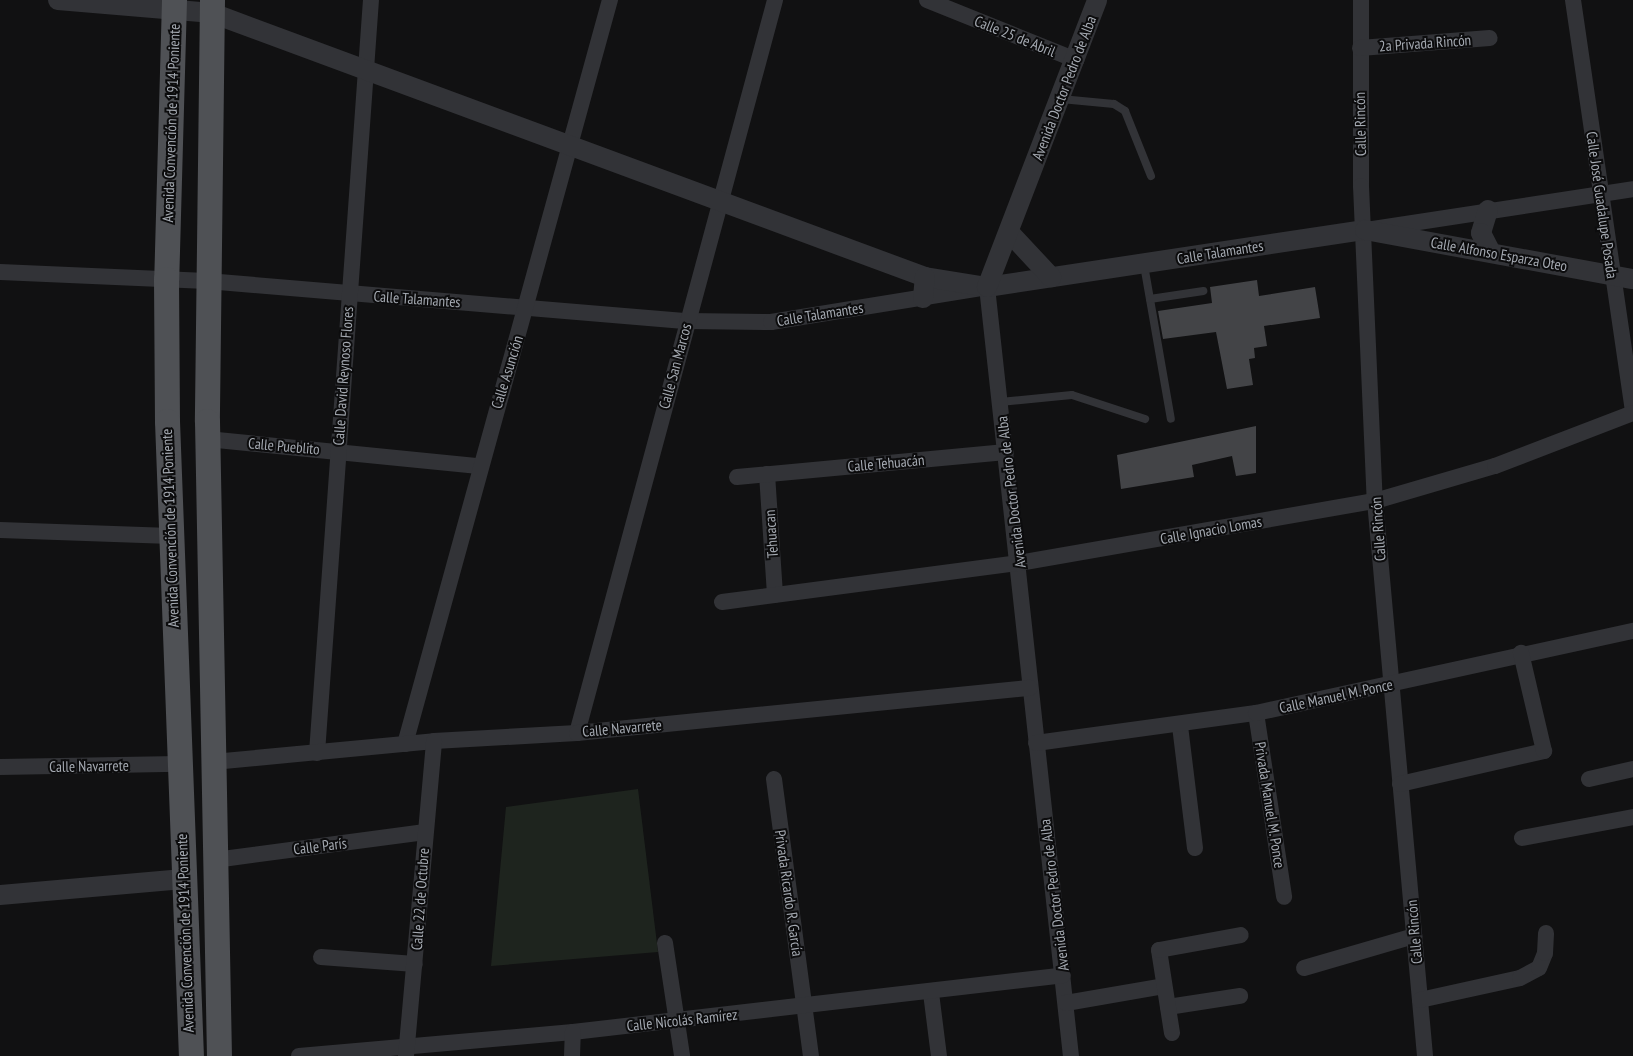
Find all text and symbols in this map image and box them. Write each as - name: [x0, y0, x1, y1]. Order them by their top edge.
- street label: Calle 25 de Abril: [972, 12, 1058, 60]
- street label: Avenida Doctor Pedro de Alba: [1028, 13, 1100, 163]
- street label: Avenida Convención de 1914 Poniente: [159, 23, 183, 223]
- street label: 2a Privada Rincón: [1378, 31, 1472, 55]
- street label: Calle Rincón: [1350, 92, 1370, 156]
- street label: Calle José Guadalupe Posada: [1583, 130, 1621, 280]
- street label: Calle Alfonso Esparza Oteo: [1429, 233, 1569, 275]
- street label: Calle Talamantes: [1175, 236, 1265, 268]
- street label: Calle Talamantes: [373, 287, 461, 311]
- street label: Calle Talamantes: [775, 298, 865, 330]
- street label: Calle David Reynoso Flores: [329, 306, 357, 446]
- street label: Calle San Marcos: [655, 321, 695, 411]
- street label: Calle Asunción: [487, 333, 527, 411]
- street label: Avenida Doctor Pedro de Alba: [993, 415, 1029, 569]
- street label: Avenida Convención de 1914 Poniente: [158, 428, 182, 628]
- street label: Calle Pueblito: [247, 434, 321, 458]
- street label: Calle Tehuacán: [847, 451, 925, 475]
- street label: Calle Rincón: [1367, 496, 1389, 562]
- street label: Tehuacan: [760, 509, 782, 559]
- street label: Calle Ignacio Lomas: [1159, 512, 1263, 548]
- street label: Calle Manuel M. Ponce: [1277, 675, 1395, 717]
- street label: Calle Navarrete: [582, 716, 662, 740]
- street label: Privada Manuel M. Ponce: [1251, 740, 1289, 870]
- street label: Calle Navarrete: [49, 756, 129, 776]
- street label: Avenida Doctor Pedro de Alba: [1036, 818, 1072, 972]
- street label: Privada Ricardo R. García: [771, 828, 807, 958]
- street label: Avenida Convención de 1914 Poniente: [173, 833, 197, 1033]
- street label: Calle París: [292, 834, 348, 858]
- street label: Calle 22 de Octubre: [407, 847, 433, 951]
- street label: Calle Rincón: [1402, 899, 1426, 965]
- street label: Calle Nicolás Ramírez: [626, 1005, 738, 1035]

